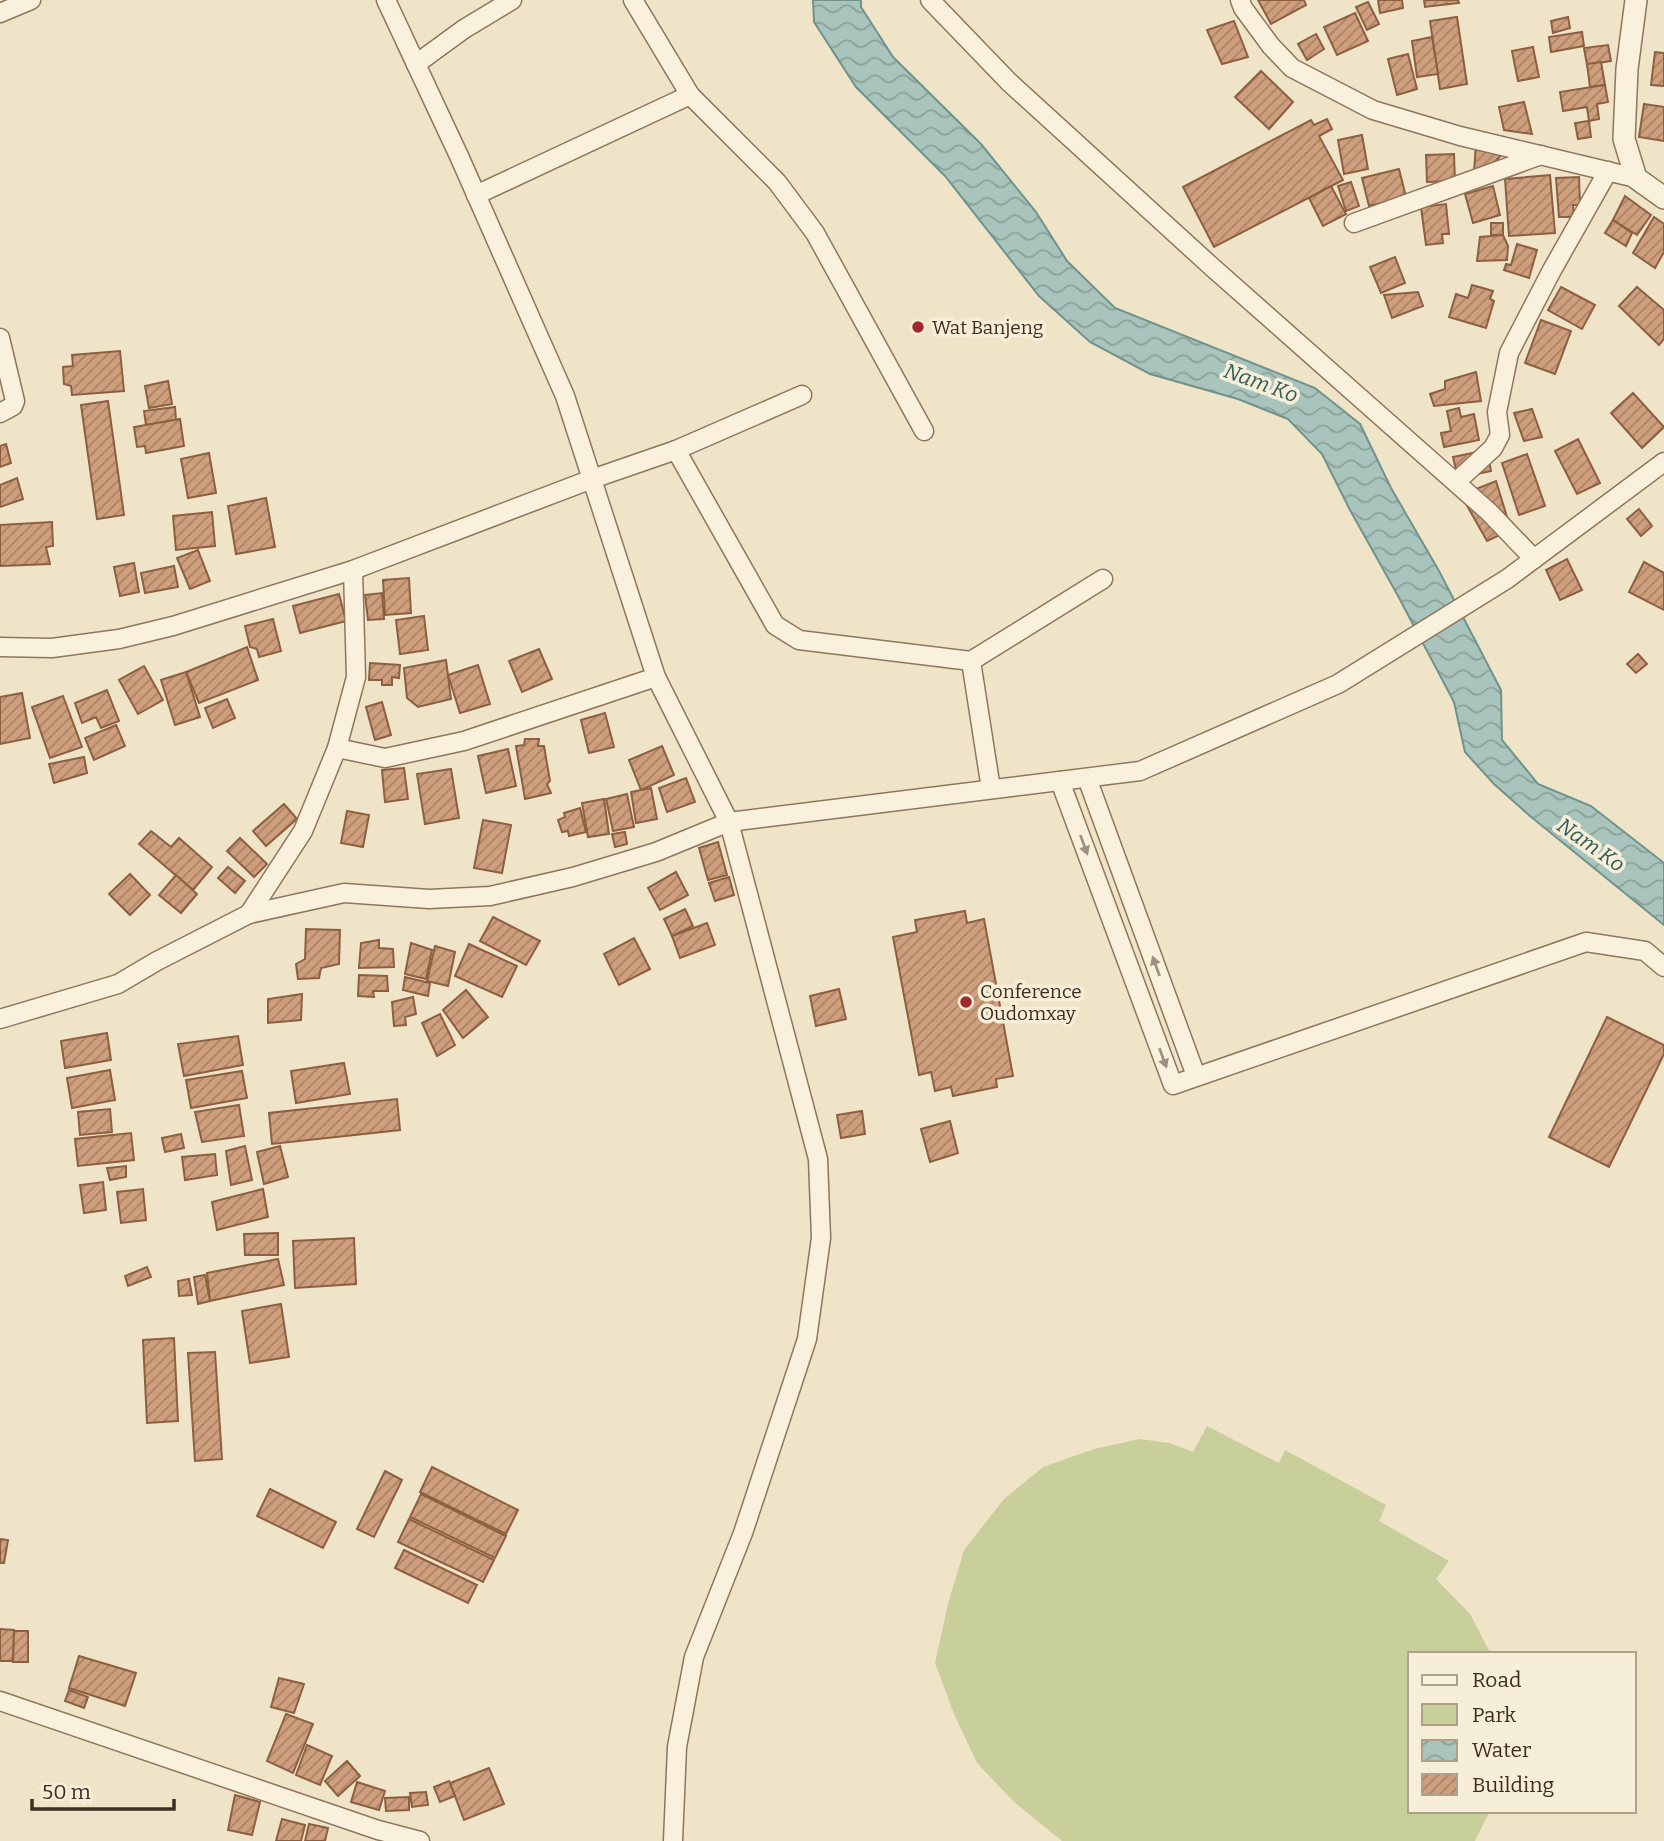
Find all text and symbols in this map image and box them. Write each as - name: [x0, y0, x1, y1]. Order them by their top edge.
- place label: Wat Banjeng: [932, 316, 1044, 339]
- marker: Wat Banjeng: [910, 319, 926, 335]
- water label: Nam Ko: [1221, 358, 1301, 408]
- water label: Nam Ko: [1552, 812, 1630, 878]
- one-way arrow: [1079, 835, 1090, 856]
- one-way arrow: [1150, 956, 1161, 977]
- place label: Conference Oudomxay: [980, 980, 1082, 1025]
- marker: Conference Oudomxay: [958, 994, 974, 1010]
- one-way arrow: [1158, 1048, 1169, 1069]
- legend: [1408, 1652, 1636, 1813]
- text: Road: [1472, 1667, 1521, 1693]
- text: Park: [1472, 1702, 1516, 1728]
- text: Water: [1472, 1737, 1531, 1763]
- scale bar: [32, 1768, 173, 1812]
- text: Building: [1472, 1772, 1555, 1798]
- text: 50 m: [42, 1779, 91, 1805]

